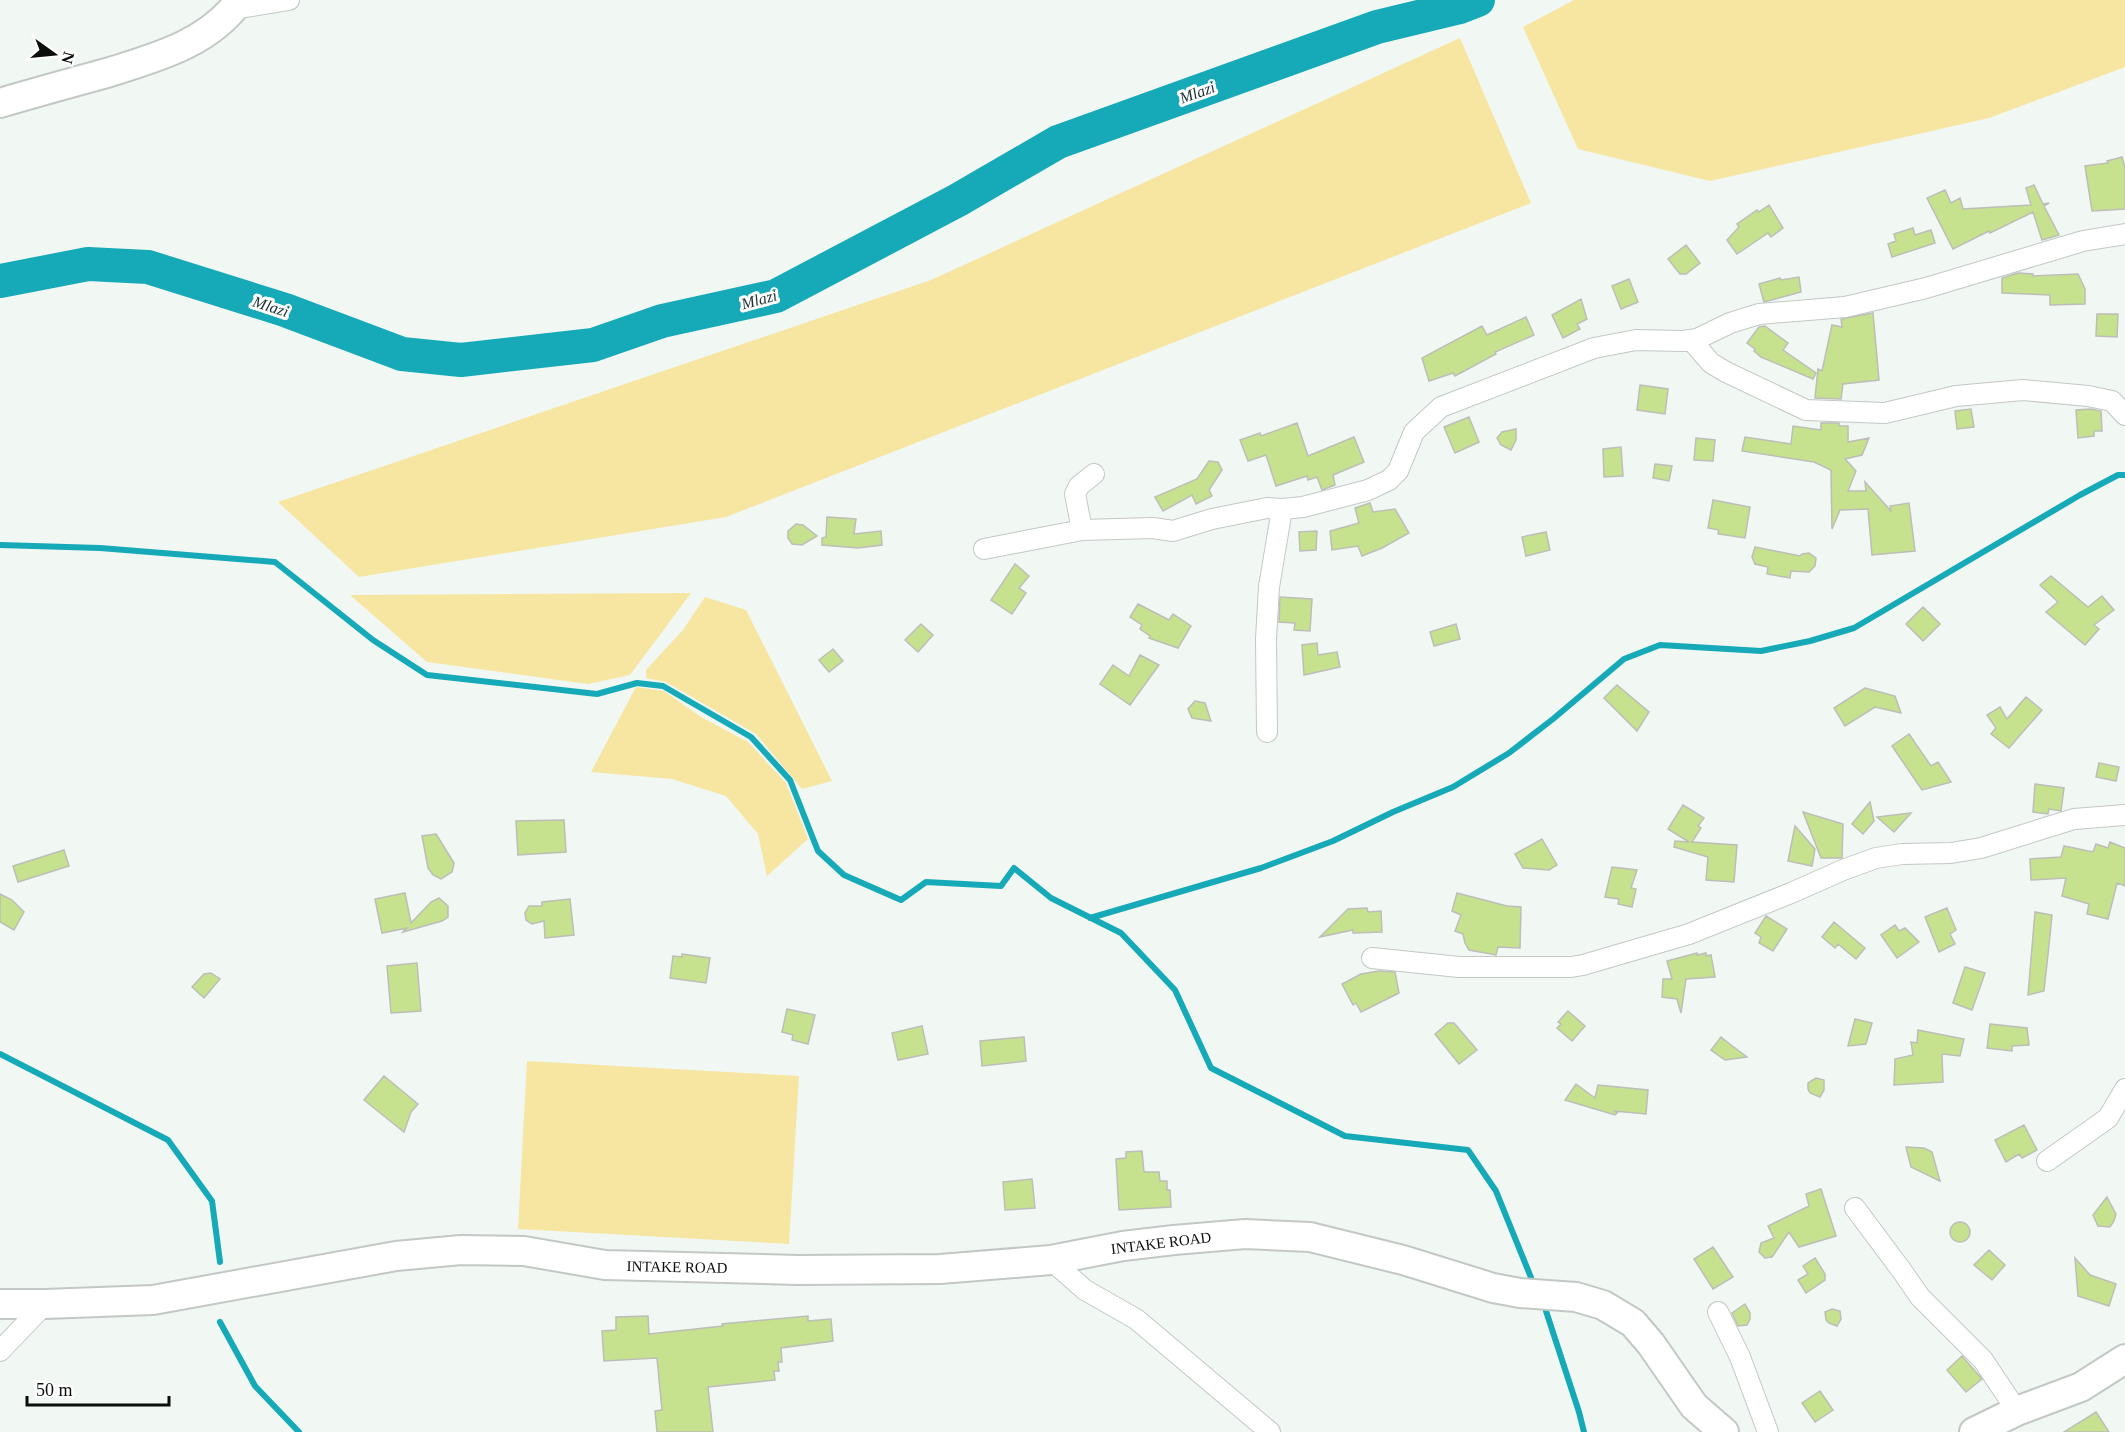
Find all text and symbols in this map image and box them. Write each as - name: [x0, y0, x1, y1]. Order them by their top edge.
- north arrow: [24, 24, 84, 84]
- text: N: [58, 50, 78, 66]
- water label: Mlazi: [1176, 78, 1217, 107]
- water label: Mlazi: [738, 287, 779, 313]
- water label: Mlazi: [250, 292, 291, 320]
- street label: INTAKE ROAD: [1110, 1229, 1212, 1257]
- street label: INTAKE ROAD: [626, 1258, 728, 1276]
- scale bar: [27, 1369, 170, 1407]
- text: 50 m: [36, 1380, 73, 1400]

